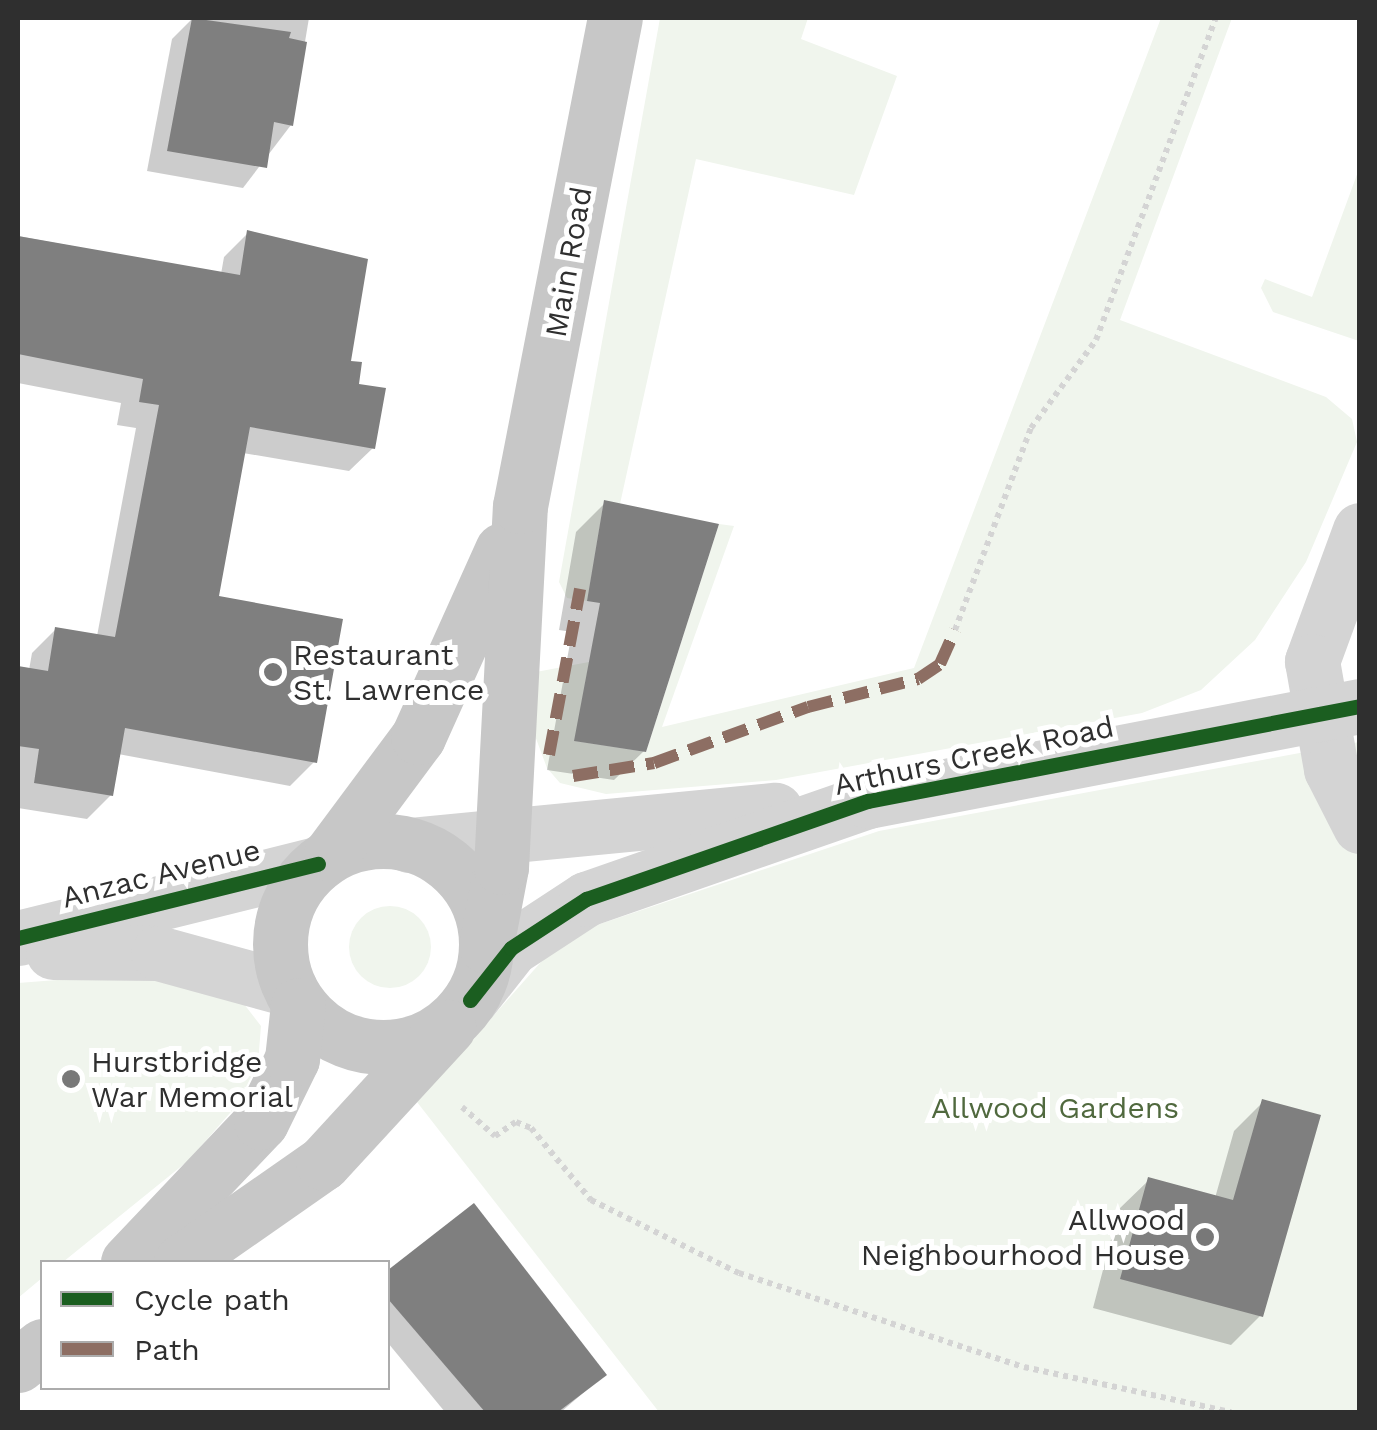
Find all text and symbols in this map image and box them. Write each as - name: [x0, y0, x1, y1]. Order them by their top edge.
- street label: Main Road: [538, 184, 600, 340]
- place label: Restaurant St. Lawrence: [293, 637, 484, 708]
- marker: Restaurant St. Lawrence: [262, 661, 284, 683]
- street label: Arthurs Creek Road: [830, 709, 1118, 803]
- street label: Anzac Avenue: [57, 832, 265, 916]
- place label: Hurstbridge War Memorial: [91, 1044, 294, 1114]
- marker: Hurstbridge War Memorial: [60, 1068, 82, 1090]
- park label: Allwood Gardens: [931, 1090, 1179, 1126]
- place label: Allwood Neighbourhood House: [861, 1202, 1185, 1272]
- marker: Allwood Neighbourhood House: [1194, 1226, 1216, 1248]
- legend: [40, 1260, 390, 1390]
- text: Cycle path: [134, 1282, 290, 1317]
- text: Path: [134, 1332, 200, 1367]

